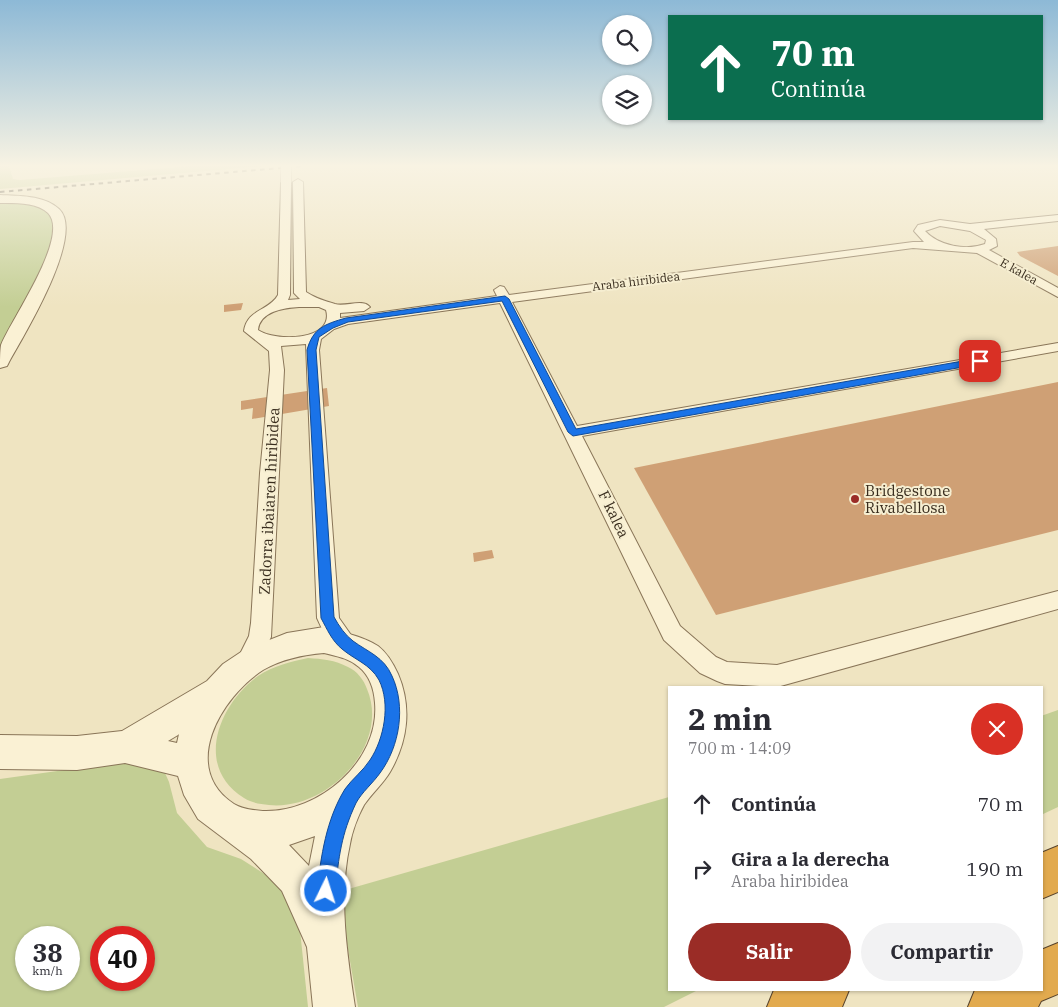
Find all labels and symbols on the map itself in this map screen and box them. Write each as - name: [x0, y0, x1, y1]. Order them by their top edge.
- street label: E kalea: [998, 255, 1041, 288]
- street label: Araba hiribidea: [591, 268, 681, 294]
- pin: [959, 340, 1001, 382]
- street label: Zadorra ibaiaren hiribidea: [255, 407, 283, 595]
- place label: Bridgestone Rivabellosa: [865, 481, 950, 517]
- street label: F kalea: [594, 487, 634, 541]
- marker: Bridgestone Rivabellosa: [849, 493, 861, 505]
- position arrow: [299, 864, 351, 916]
- speed limit sign: 40: [90, 926, 155, 991]

